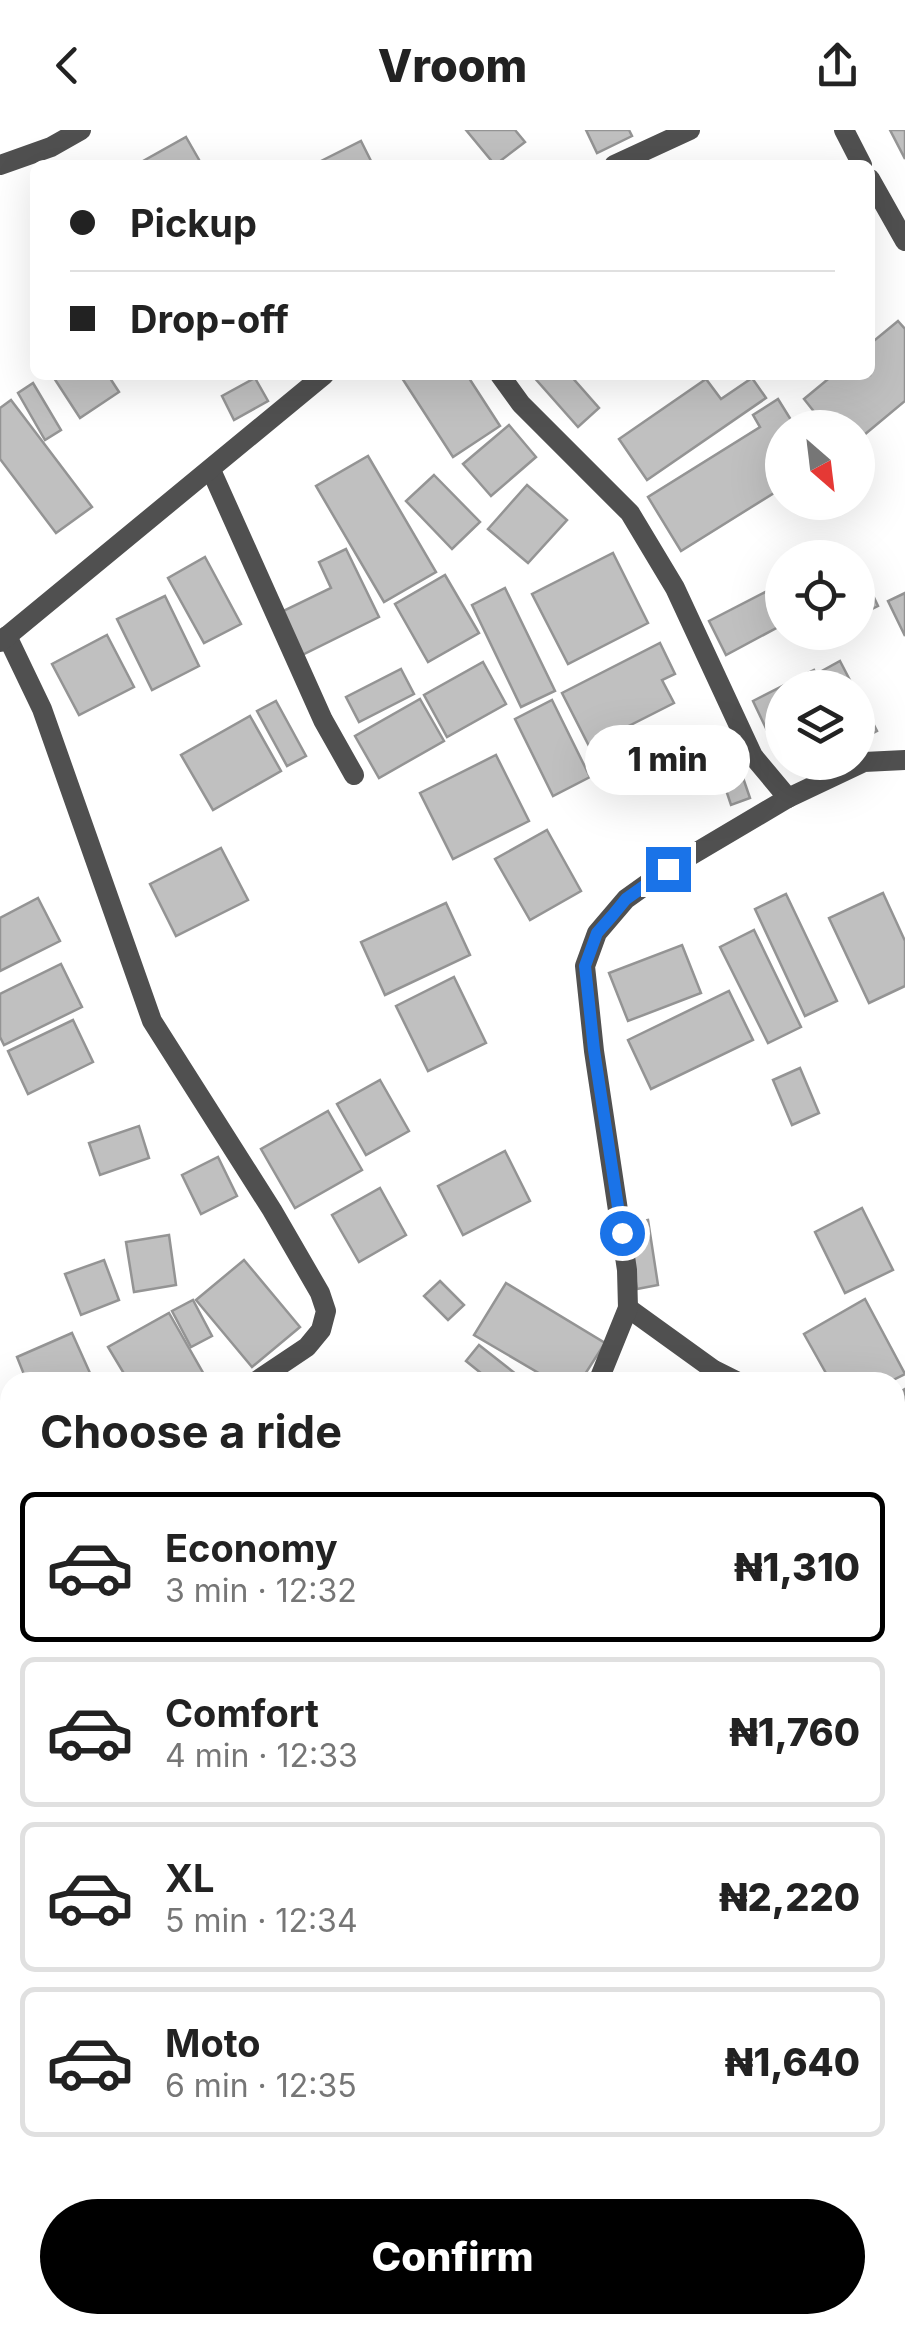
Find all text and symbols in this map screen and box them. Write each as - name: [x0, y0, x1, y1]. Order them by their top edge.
- icon: back: [40, 38, 95, 93]
- text: Vroom: [378, 38, 527, 93]
- icon: share: [810, 38, 865, 93]
- text: Pickup: [130, 200, 257, 246]
- text: Drop-off: [130, 296, 289, 342]
- north arrow: [765, 410, 875, 520]
- map controls: [765, 410, 875, 780]
- button: locate: [765, 540, 875, 650]
- button: layers: [765, 670, 875, 780]
- callout: 1 min: [586, 724, 750, 794]
- text: 1 min: [627, 740, 708, 779]
- route end: [646, 847, 691, 892]
- route start: [600, 1211, 645, 1256]
- text: Choose a ride: [40, 1404, 342, 1459]
- icon: car: [45, 1522, 135, 1612]
- text: Economy: [165, 1525, 338, 1571]
- text: ₦1,310: [734, 1544, 860, 1590]
- text: 3 min · 12:32: [165, 1571, 357, 1610]
- icon: car: [45, 1687, 135, 1777]
- text: Comfort: [165, 1690, 319, 1736]
- text: ₦1,760: [729, 1709, 860, 1755]
- text: 4 min · 12:33: [165, 1736, 358, 1775]
- icon: car: [45, 1852, 135, 1942]
- text: XL: [165, 1855, 215, 1901]
- text: ₦2,220: [719, 1874, 860, 1920]
- text: 5 min · 12:34: [165, 1901, 358, 1940]
- icon: car: [45, 2017, 135, 2107]
- text: Moto: [165, 2020, 261, 2066]
- text: ₦1,640: [725, 2039, 860, 2085]
- text: 6 min · 12:35: [165, 2066, 357, 2105]
- button: Confirm: [40, 2199, 865, 2314]

